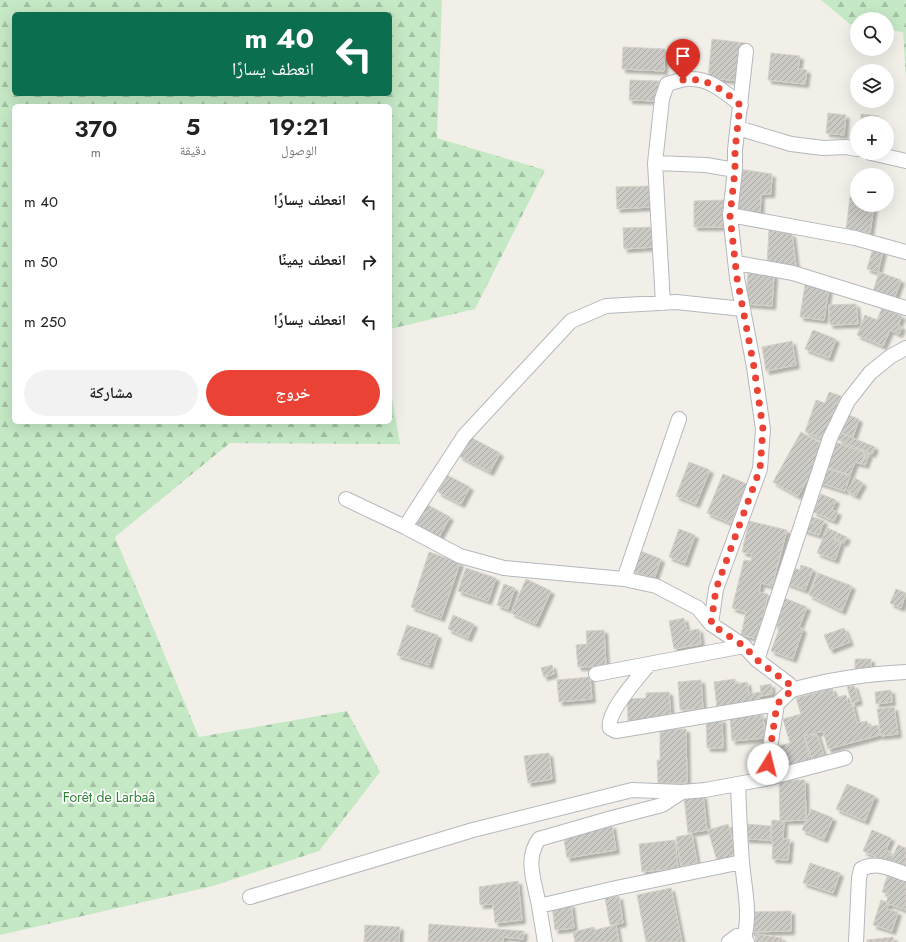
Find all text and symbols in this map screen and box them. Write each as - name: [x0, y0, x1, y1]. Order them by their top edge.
- map controls: [850, 12, 894, 212]
- button: search: [850, 12, 894, 56]
- text: 40 m: [245, 18, 314, 59]
- icon: left: [328, 28, 380, 80]
- pin: [666, 39, 700, 80]
- icon: arrive: [672, 45, 694, 67]
- text: انعطف يسارًا: [232, 56, 314, 82]
- button: layers: [850, 64, 894, 108]
- text: 5: [185, 109, 200, 144]
- text: 19:21: [268, 109, 330, 144]
- text: 370: [74, 111, 118, 146]
- button: +: [850, 116, 894, 160]
- text: دقيقة: [180, 141, 206, 160]
- text: الوصول: [281, 141, 317, 160]
- text: m: [91, 143, 101, 162]
- button: −: [850, 168, 894, 212]
- text: انعطف يسارًا: [273, 189, 346, 211]
- text: 40 m: [24, 191, 58, 213]
- icon: left: [358, 191, 380, 213]
- text: انعطف يمينًا: [278, 249, 346, 271]
- text: 50 m: [24, 251, 58, 273]
- icon: right: [358, 251, 380, 273]
- text: انعطف يسارًا: [273, 309, 346, 331]
- text: 250 m: [24, 311, 66, 333]
- icon: left: [358, 311, 380, 333]
- button: مشاركة: [24, 370, 198, 416]
- button: خروج: [206, 370, 380, 416]
- position arrow: [747, 743, 789, 785]
- park label: Forêt de Larbaâ: [63, 787, 155, 807]

